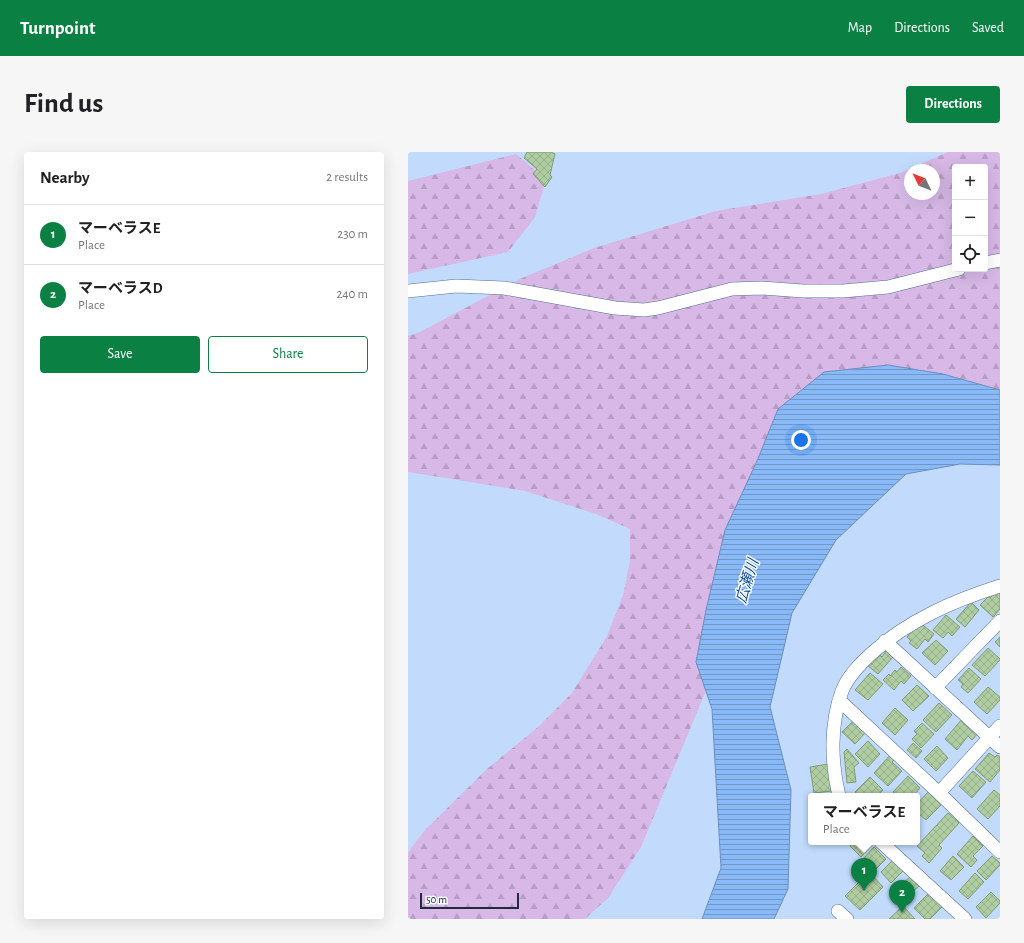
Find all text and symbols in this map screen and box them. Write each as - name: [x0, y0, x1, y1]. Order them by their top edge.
- text: Turnpoint: [20, 19, 95, 38]
- text: Map: [848, 21, 872, 35]
- text: Directions: [894, 21, 950, 35]
- text: Saved: [972, 21, 1004, 35]
- button: Directions: [906, 86, 1000, 123]
- text: Find us: [24, 90, 103, 118]
- north arrow: [904, 164, 940, 200]
- map controls: [952, 164, 988, 272]
- button: +: [952, 164, 988, 200]
- text: Nearby: [40, 169, 90, 186]
- text: 2 results: [326, 171, 368, 184]
- button: −: [952, 200, 988, 236]
- text: マーベラスE: [78, 221, 160, 236]
- text: 1: [51, 228, 55, 241]
- text: 230 m: [337, 228, 368, 241]
- button: locate: [952, 236, 988, 272]
- text: Place: [78, 239, 105, 252]
- text: マーベラスD: [78, 281, 163, 296]
- text: 2: [50, 288, 56, 301]
- text: 240 m: [336, 288, 368, 301]
- text: Place: [78, 299, 105, 312]
- button: Save: [40, 336, 200, 373]
- button: Share: [208, 336, 368, 373]
- your location: [791, 430, 811, 450]
- water label: 広瀬川: [733, 555, 762, 605]
- popup: [808, 793, 920, 845]
- text: マーベラスE: [823, 805, 905, 820]
- text: Place: [823, 823, 850, 836]
- pin: 1: [851, 858, 877, 891]
- pin: 2: [889, 880, 915, 913]
- scale bar: [420, 891, 519, 910]
- text: 50 m: [426, 894, 447, 905]

